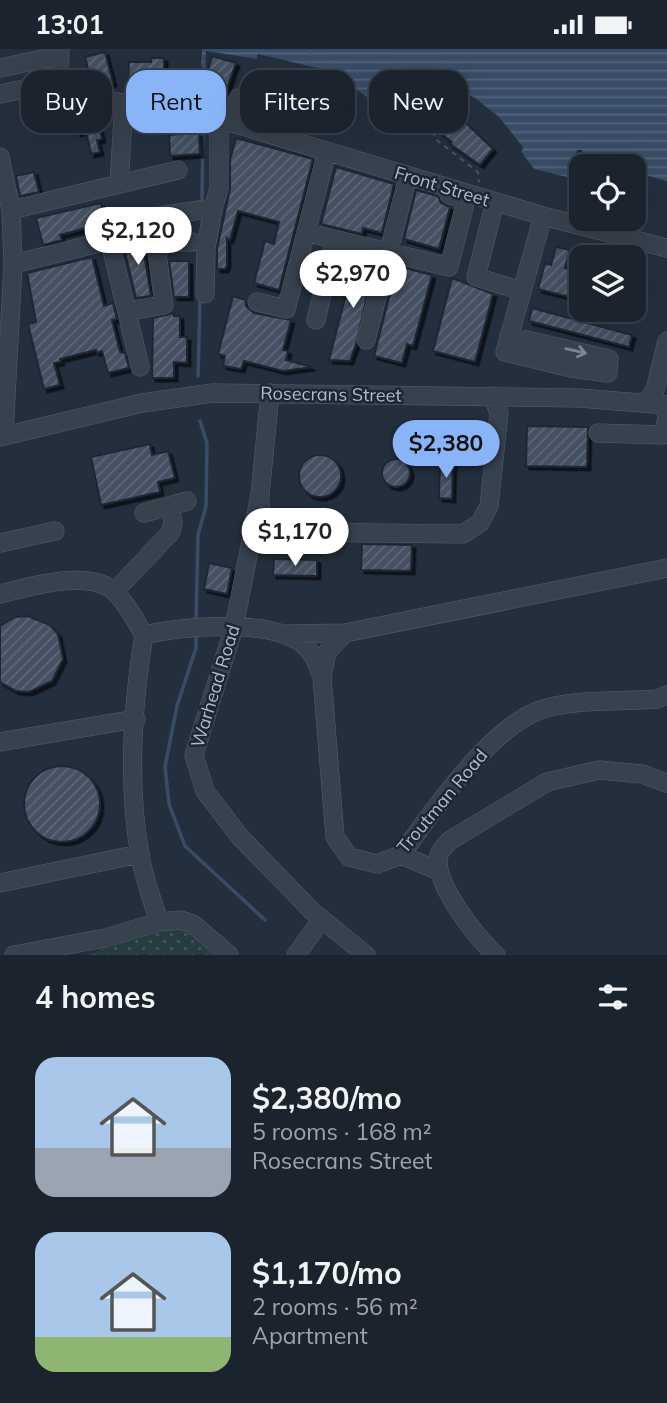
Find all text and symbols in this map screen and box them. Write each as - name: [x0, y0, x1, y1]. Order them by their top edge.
- text: 13:01: [35, 8, 104, 41]
- chip: Buy: [21, 70, 112, 133]
- chip: Rent: [126, 70, 226, 133]
- chip: Filters: [240, 70, 355, 133]
- chip: New: [369, 70, 468, 133]
- map controls: [569, 154, 646, 322]
- button: locate: [569, 154, 646, 231]
- street label: Front Street: [392, 161, 492, 211]
- pin: $2,120: [81, 207, 195, 267]
- text: $2,120: [101, 215, 175, 244]
- button: layers: [569, 245, 646, 322]
- pin: $2,970: [296, 251, 410, 310]
- text: $2,970: [316, 258, 390, 287]
- one-way arrow: [564, 345, 587, 358]
- street label: Rosecrans Street: [260, 381, 402, 407]
- pin: $2,380: [389, 421, 503, 480]
- text: $2,380: [409, 428, 483, 457]
- pin: $1,170: [238, 509, 352, 568]
- text: $1,170: [258, 516, 332, 545]
- street label: Warhead Road: [185, 622, 245, 750]
- street label: Troutman Road: [392, 744, 492, 858]
- text: 4 homes: [35, 978, 156, 1016]
- icon: filters: [594, 978, 632, 1016]
- text: $2,380/mo: [252, 1079, 402, 1117]
- icon: home: [91, 1085, 175, 1169]
- text: 5 rooms · 168 m²: [252, 1117, 432, 1146]
- text: Rosecrans Street: [252, 1146, 433, 1175]
- text: $1,170/mo: [252, 1254, 402, 1292]
- icon: home: [91, 1260, 175, 1344]
- text: 2 rooms · 56 m²: [252, 1292, 418, 1321]
- text: Apartment: [252, 1321, 368, 1350]

